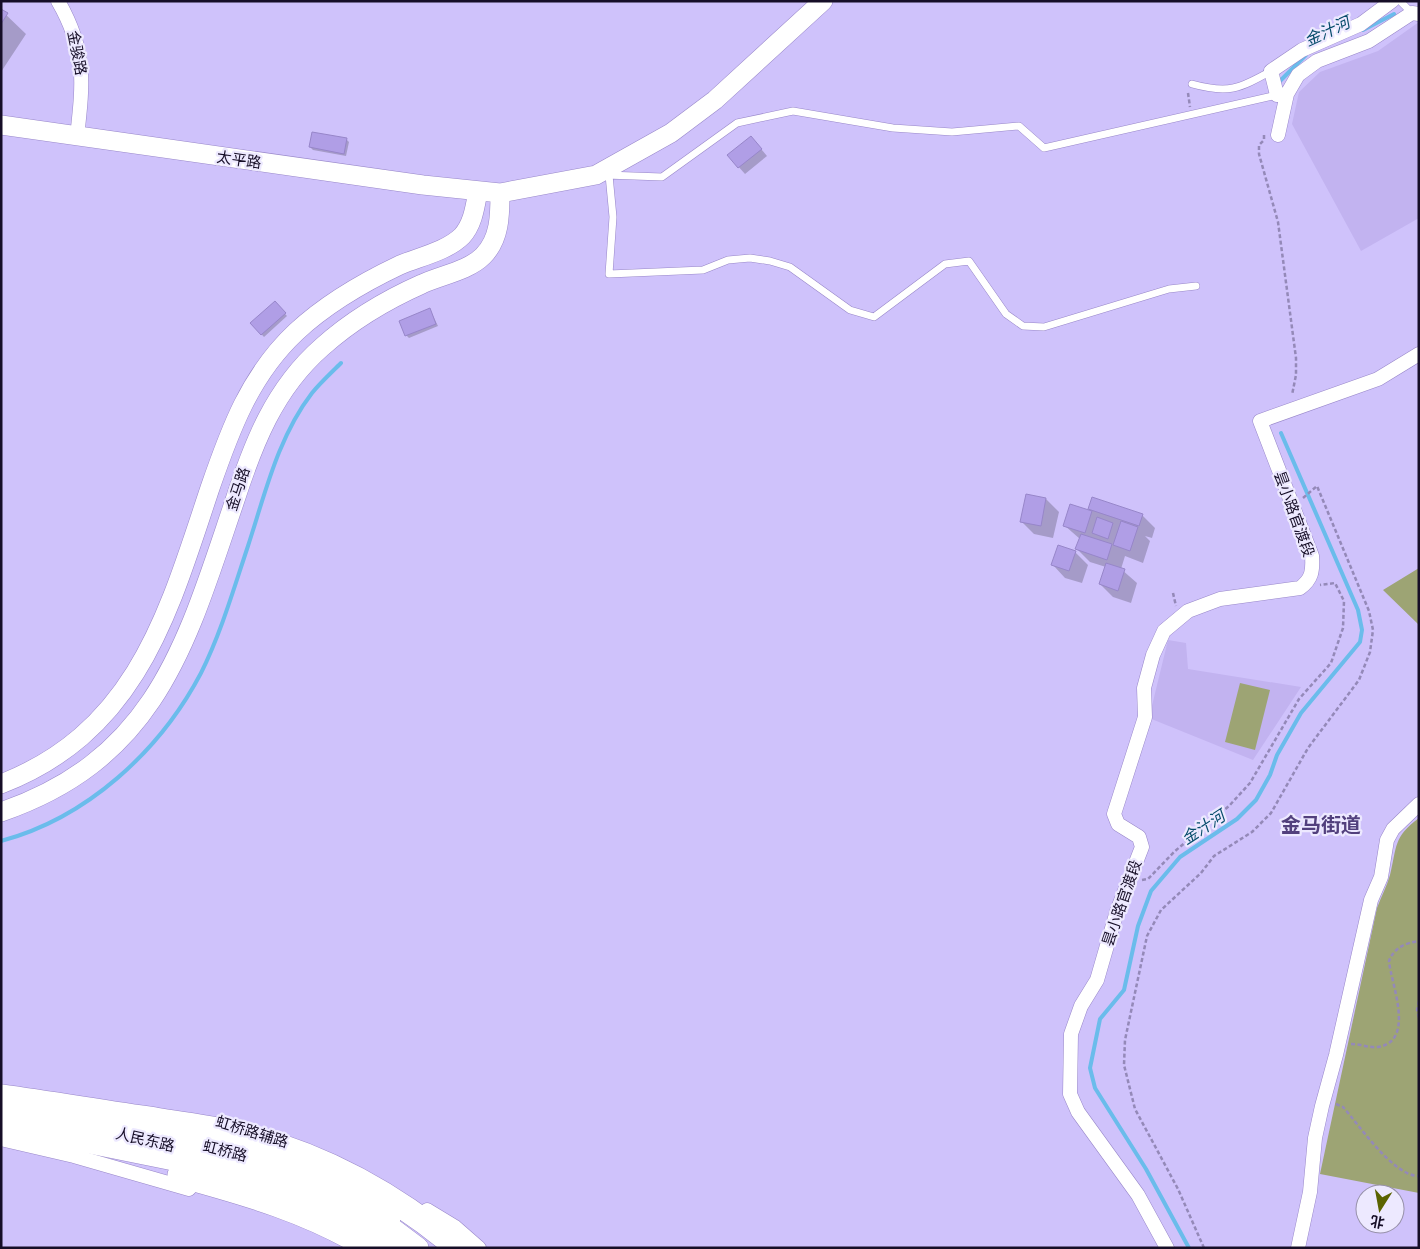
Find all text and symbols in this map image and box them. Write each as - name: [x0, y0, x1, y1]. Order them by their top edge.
- water label: 金汁河: [1301, 11, 1356, 51]
- street label: 金骏路: [63, 29, 91, 77]
- street label: 太平路: [215, 147, 263, 173]
- street label: 金马路: [222, 465, 254, 513]
- street label: 昙小路官渡段: [1269, 468, 1319, 560]
- water label: 金汁河: [1177, 804, 1232, 849]
- district label: 金马街道: [1281, 812, 1361, 838]
- street label: 昙小路官渡段: [1098, 857, 1146, 949]
- street label: 虹桥路辅路: [214, 1112, 290, 1152]
- street label: 人民东路: [114, 1124, 176, 1156]
- street label: 虹桥路: [201, 1137, 249, 1165]
- north arrow: [1355, 1184, 1405, 1234]
- text: 北: [1369, 1212, 1386, 1232]

